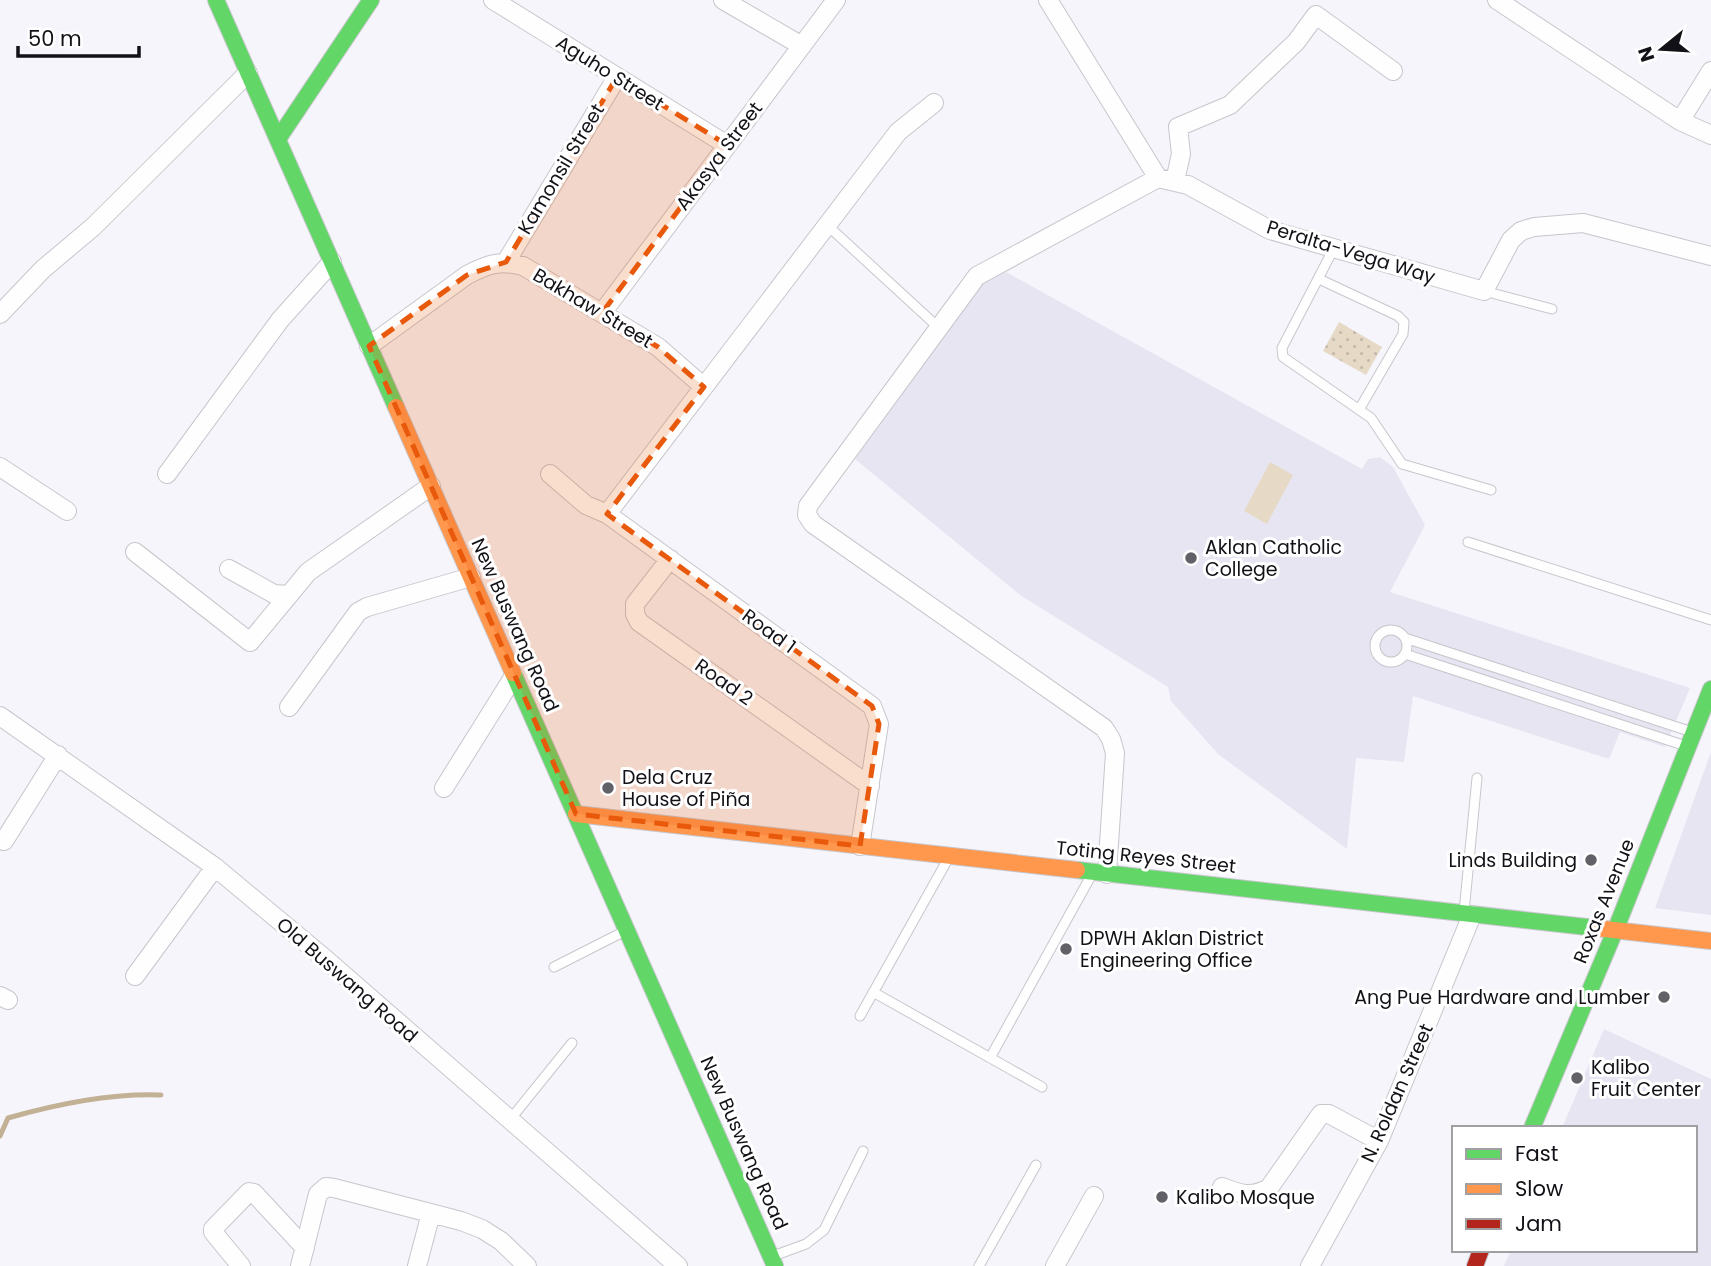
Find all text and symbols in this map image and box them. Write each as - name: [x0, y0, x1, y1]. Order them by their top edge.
- scale bar: [18, 14, 138, 58]
- north arrow: [1627, 14, 1697, 84]
- text: 50 m: [28, 24, 82, 53]
- street label: Aguho Street: [551, 29, 669, 117]
- text: N: [1631, 43, 1661, 65]
- street label: Akasya Street: [669, 96, 769, 216]
- street label: Kamonsil Street: [511, 99, 611, 239]
- street label: Peralta-Vega Way: [1263, 213, 1439, 291]
- street label: Bakhaw Street: [528, 262, 658, 355]
- street label: New Buswang Road: [465, 534, 565, 716]
- place label: Aklan Catholic College: [1205, 534, 1342, 583]
- marker: Aklan Catholic College: [1183, 550, 1199, 566]
- street label: Road 1: [737, 602, 801, 660]
- street label: Road 2: [689, 652, 759, 712]
- place label: Dela Cruz House of Piña: [622, 764, 750, 813]
- marker: Dela Cruz House of Piña: [600, 780, 616, 796]
- street label: Toting Reyes Street: [1055, 834, 1237, 880]
- street label: Roxas Avenue: [1567, 835, 1641, 967]
- place label: Linds Building: [1448, 847, 1577, 874]
- marker: Linds Building: [1583, 852, 1599, 868]
- street label: Old Buswang Road: [271, 911, 423, 1049]
- place label: DPWH Aklan District Engineering Office: [1080, 925, 1264, 974]
- marker: DPWH Aklan District Engineering Office: [1058, 941, 1074, 957]
- place label: Ang Pue Hardware and Lumber: [1354, 984, 1650, 1011]
- marker: Ang Pue Hardware and Lumber: [1656, 989, 1672, 1005]
- street label: N. Roldan Street: [1354, 1019, 1440, 1167]
- street label: New Buswang Road: [694, 1052, 794, 1234]
- place label: Kalibo Fruit Center: [1591, 1054, 1701, 1103]
- marker: Kalibo Fruit Center: [1569, 1070, 1585, 1086]
- legend: [1452, 1126, 1697, 1252]
- text: Fast: [1515, 1139, 1558, 1168]
- text: Slow: [1515, 1174, 1563, 1203]
- place label: Kalibo Mosque: [1176, 1184, 1315, 1211]
- marker: Kalibo Mosque: [1154, 1189, 1170, 1205]
- text: Jam: [1515, 1209, 1562, 1238]

